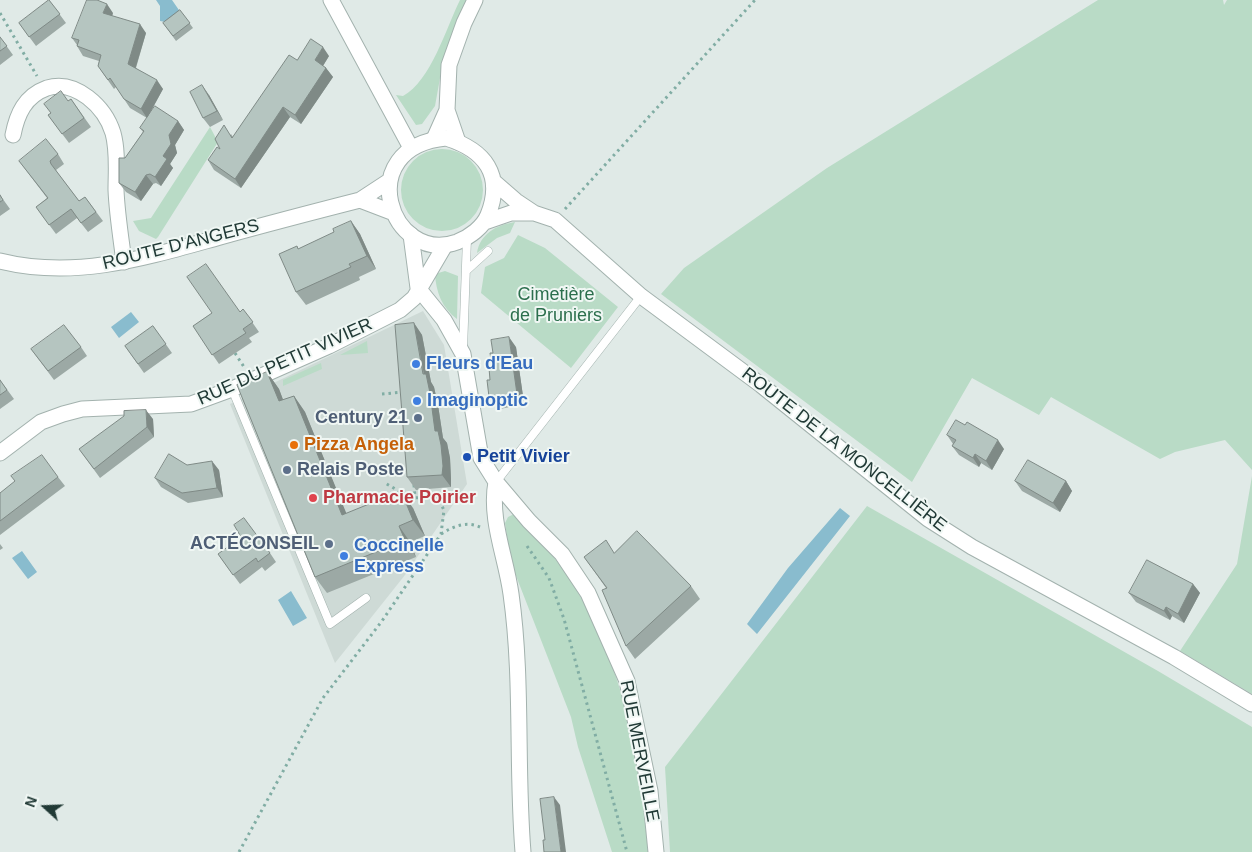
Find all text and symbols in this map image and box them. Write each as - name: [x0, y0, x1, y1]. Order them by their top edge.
- street label: ROUTE D'ANGERS: [101, 215, 261, 275]
- park label: Cimetière de Pruniers: [510, 284, 602, 326]
- street label: RUE DU PETIT VIVIER: [194, 314, 376, 410]
- place label: Fleurs d'Eau: [426, 353, 533, 375]
- marker: Fleurs d'Eau: [410, 358, 422, 370]
- street label: ROUTE DE LA MONCELLIÈRE: [737, 363, 951, 537]
- place label: Imaginoptic: [427, 390, 528, 412]
- marker: Imaginoptic: [411, 395, 423, 407]
- place label: Century 21: [315, 407, 408, 429]
- marker: Century 21: [412, 412, 424, 424]
- place label: Pizza Angela: [304, 434, 414, 456]
- marker: Pizza Angela: [288, 439, 300, 451]
- place label: Petit Vivier: [477, 446, 570, 468]
- marker: Petit Vivier: [461, 451, 473, 463]
- place label: Relais Poste: [297, 459, 404, 481]
- marker: Relais Poste: [281, 464, 293, 476]
- place label: Pharmacie Poirier: [323, 487, 476, 509]
- marker: Pharmacie Poirier: [307, 492, 319, 504]
- place label: ACTÉCONSEIL: [190, 533, 319, 555]
- place label: Coccinelle Express: [354, 535, 444, 578]
- marker: ACTÉCONSEIL: [323, 538, 335, 550]
- marker: Coccinelle Express: [338, 550, 350, 562]
- street label: RUE MERVEILLE: [615, 678, 663, 824]
- north arrow: [20, 782, 70, 832]
- text: N: [22, 794, 40, 809]

